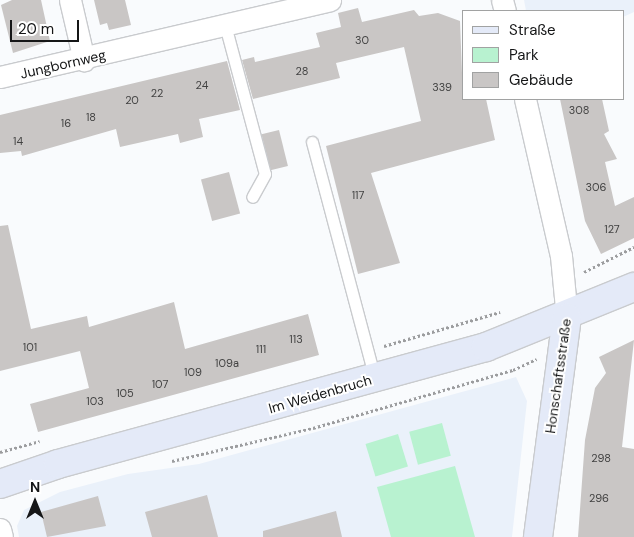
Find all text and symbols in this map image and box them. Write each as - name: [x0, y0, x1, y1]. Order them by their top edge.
- scale bar: [12, 10, 81, 42]
- legend: [462, 10, 624, 100]
- text: 20 m: [18, 19, 54, 39]
- text: Straße: [509, 20, 556, 40]
- house number: 30: [355, 33, 369, 47]
- text: Park: [509, 45, 539, 65]
- street label: Jungbornweg: [19, 46, 107, 82]
- house number: 28: [296, 64, 308, 78]
- text: Gebäude: [509, 70, 573, 90]
- house number: 24: [196, 78, 208, 92]
- house number: 339: [432, 80, 452, 94]
- house number: 22: [151, 86, 163, 100]
- house number: 20: [125, 93, 139, 107]
- house number: 308: [569, 103, 589, 117]
- house number: 18: [86, 110, 96, 124]
- house number: 16: [61, 116, 71, 130]
- house number: 14: [13, 134, 23, 148]
- house number: 306: [586, 180, 606, 194]
- house number: 117: [352, 188, 364, 202]
- house number: 127: [604, 222, 620, 236]
- street label: Honschaftsstraße: [542, 317, 574, 435]
- house number: 113: [289, 332, 303, 346]
- house number: 101: [23, 340, 37, 354]
- house number: 111: [256, 342, 266, 356]
- house number: 109a: [215, 356, 239, 370]
- house number: 109: [184, 365, 202, 379]
- street label: Im Weidenbruch: [267, 371, 373, 417]
- house number: 107: [152, 377, 168, 391]
- house number: 105: [116, 386, 134, 400]
- house number: 103: [86, 394, 104, 408]
- house number: 298: [591, 451, 611, 465]
- north arrow: [10, 477, 60, 527]
- text: N: [30, 478, 40, 496]
- house number: 296: [589, 491, 609, 505]

